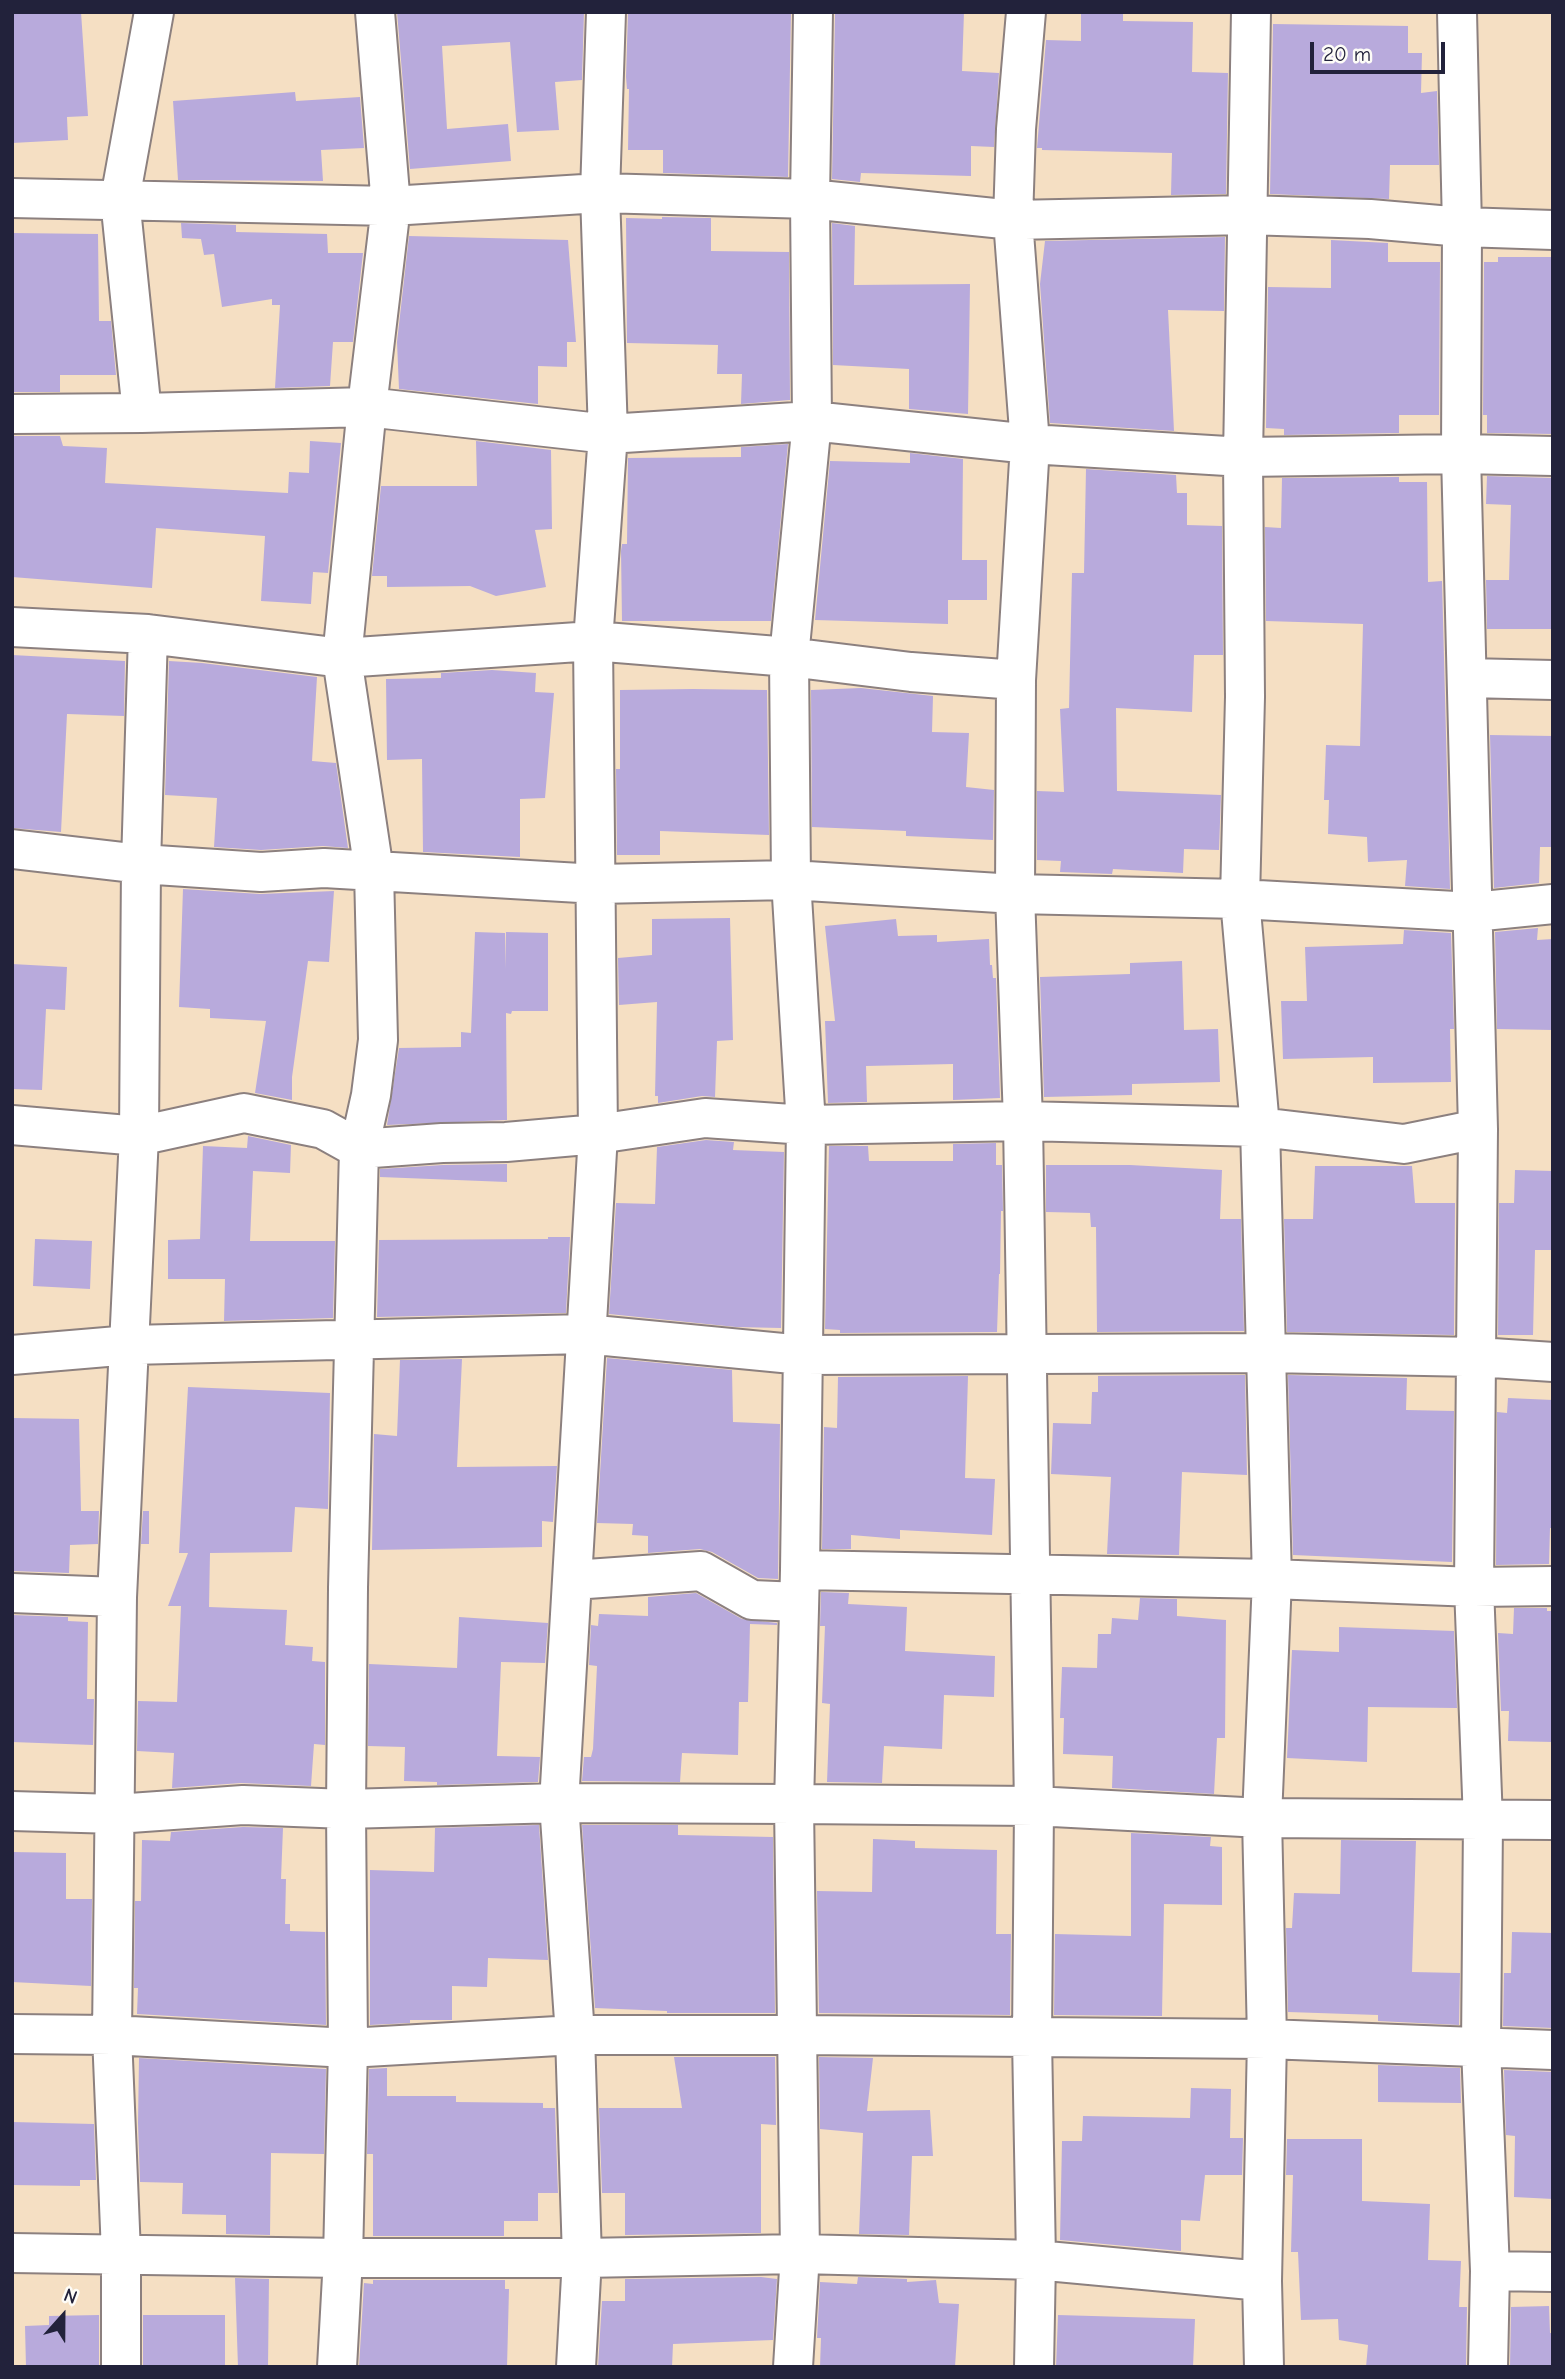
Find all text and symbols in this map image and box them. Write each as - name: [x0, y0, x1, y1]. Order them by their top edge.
- scale bar: [1313, 28, 1448, 72]
- text: 20 m: [1323, 42, 1371, 66]
- north arrow: [28, 2281, 98, 2351]
- text: N: [61, 2284, 80, 2309]

